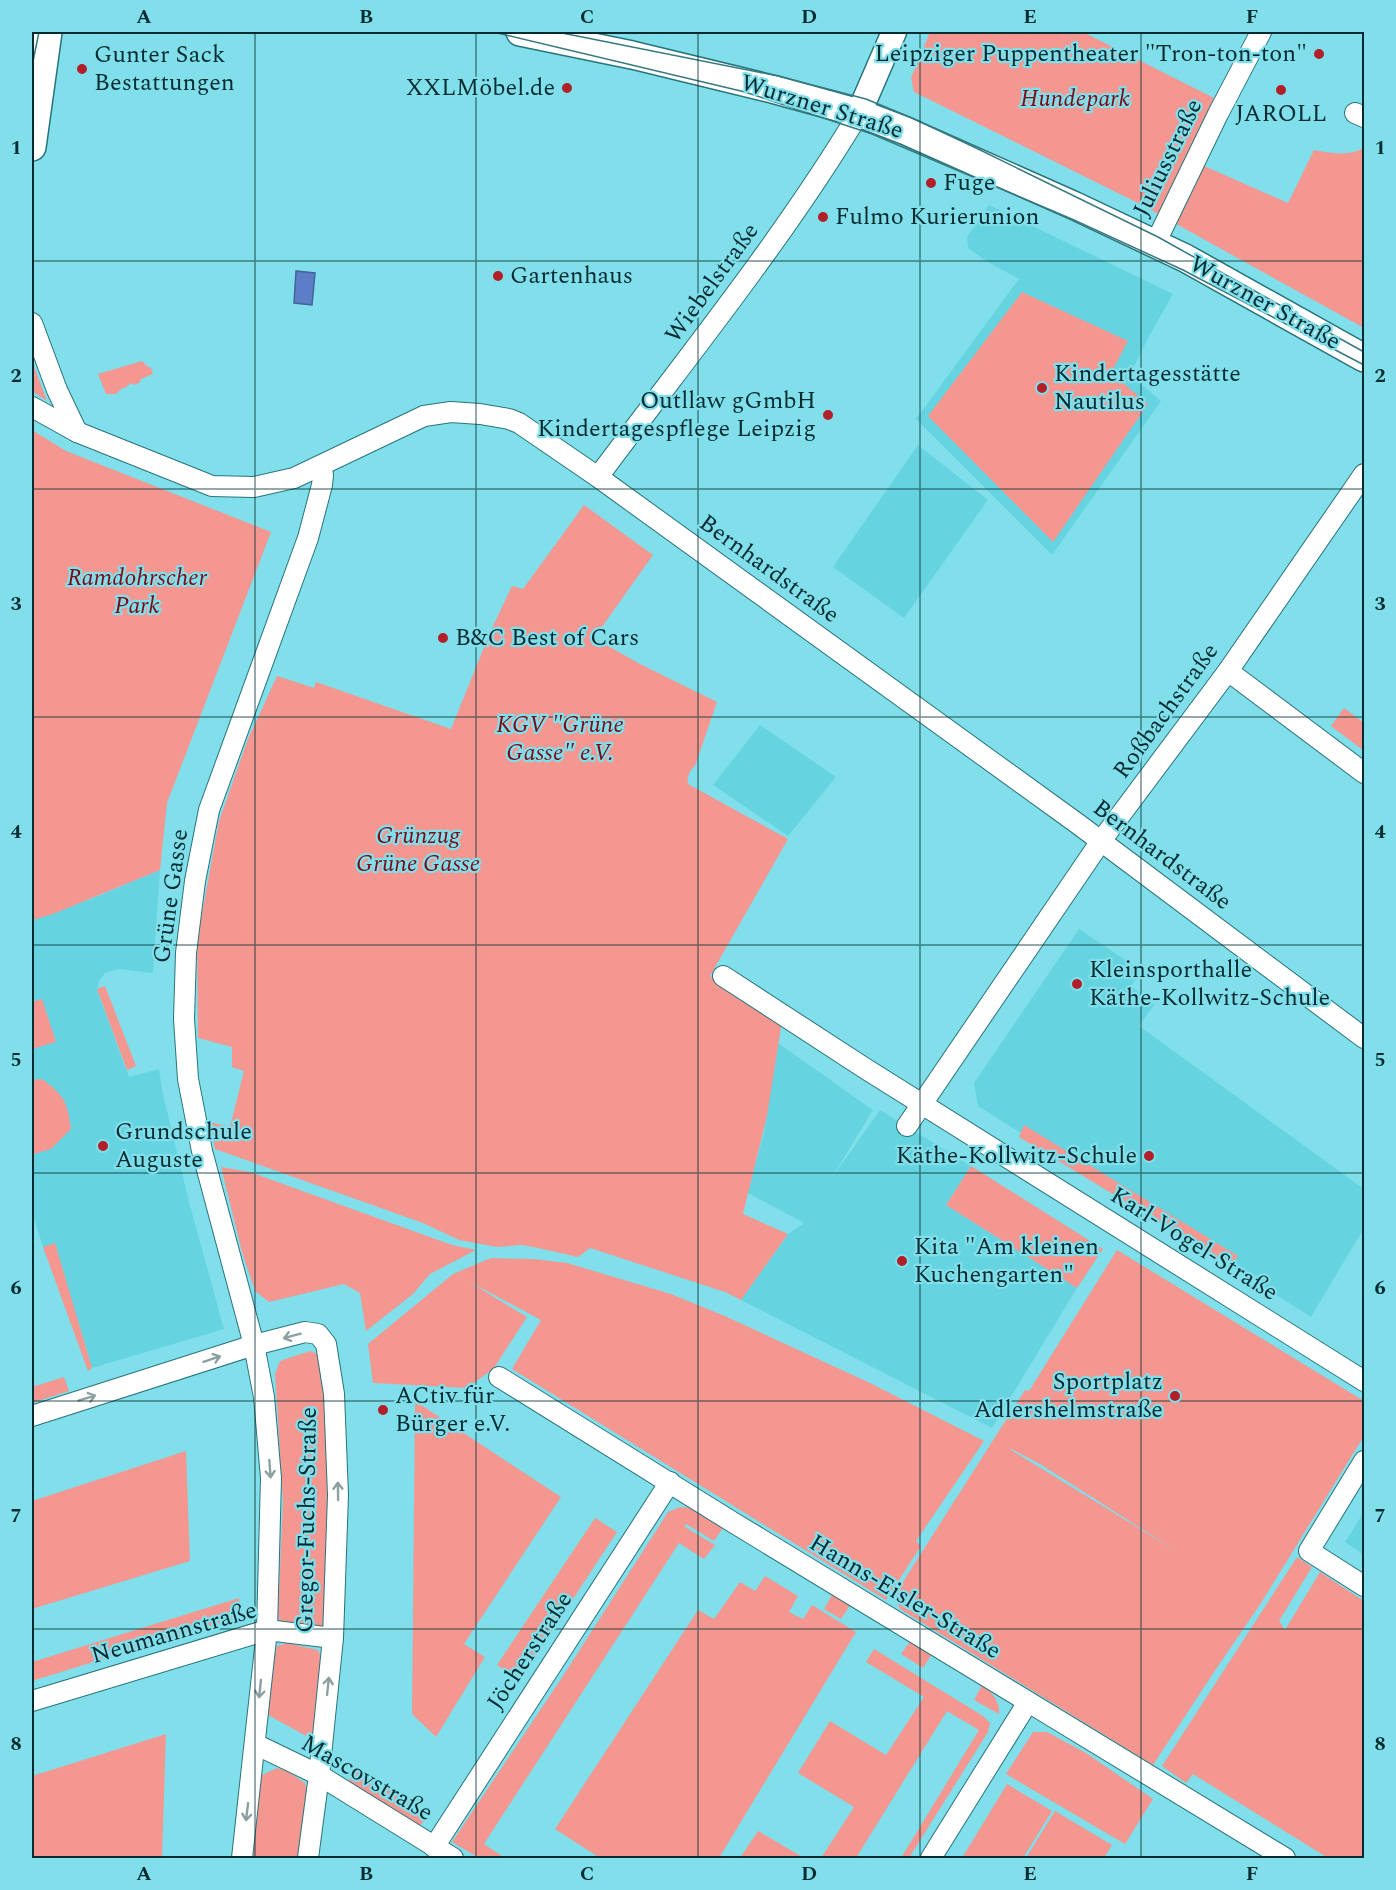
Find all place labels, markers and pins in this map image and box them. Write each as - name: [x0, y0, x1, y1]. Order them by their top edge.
- place label: Leipziger Puppentheater "Tron-ton-ton": [875, 36, 1307, 72]
- place label: Gunter Sack Bestattungen: [94, 37, 235, 101]
- marker: Leipziger Puppentheater "Tron-ton-ton": [1312, 47, 1326, 61]
- marker: Gunter Sack Bestattungen: [75, 62, 89, 76]
- place label: XXLMöbel.de: [406, 70, 555, 106]
- marker: XXLMöbel.de: [560, 81, 574, 95]
- marker: JAROLL: [1274, 83, 1288, 97]
- place label: JAROLL: [1235, 96, 1327, 132]
- place label: Fuge: [943, 165, 995, 201]
- marker: Fuge: [924, 176, 938, 190]
- place label: Fulmo Kurierunion: [835, 199, 1040, 235]
- marker: Fulmo Kurierunion: [816, 210, 830, 224]
- place label: Gartenhaus: [510, 258, 633, 294]
- marker: Gartenhaus: [491, 269, 505, 283]
- place label: Kindertagesstätte Nautilus: [1054, 356, 1241, 420]
- marker: Kindertagesstätte Nautilus: [1035, 381, 1049, 395]
- place label: Outllaw gGmbH Kindertagespflege Leipzig: [537, 383, 816, 447]
- marker: Outllaw gGmbH Kindertagespflege Leipzig: [821, 408, 835, 422]
- place label: B&C Best of Cars: [455, 620, 639, 656]
- marker: B&C Best of Cars: [436, 631, 450, 645]
- place label: Kleinsporthalle Käthe-Kollwitz-Schule: [1089, 952, 1330, 1016]
- marker: Kleinsporthalle Käthe-Kollwitz-Schule: [1070, 977, 1084, 991]
- place label: Grundschule Auguste: [115, 1114, 252, 1178]
- place label: Käthe-Kollwitz-Schule: [896, 1138, 1137, 1174]
- marker: Grundschule Auguste: [96, 1139, 110, 1153]
- marker: Käthe-Kollwitz-Schule: [1142, 1149, 1156, 1163]
- place label: Kita "Am kleinen Kuchengarten": [914, 1229, 1099, 1293]
- marker: Kita "Am kleinen Kuchengarten": [895, 1254, 909, 1268]
- place label: Sportplatz Adlershelmstraße: [974, 1364, 1163, 1428]
- place label: ACtiv für Bürger e.V.: [395, 1378, 510, 1442]
- marker: Sportplatz Adlershelmstraße: [1168, 1389, 1182, 1403]
- marker: ACtiv für Bürger e.V.: [376, 1403, 390, 1417]

